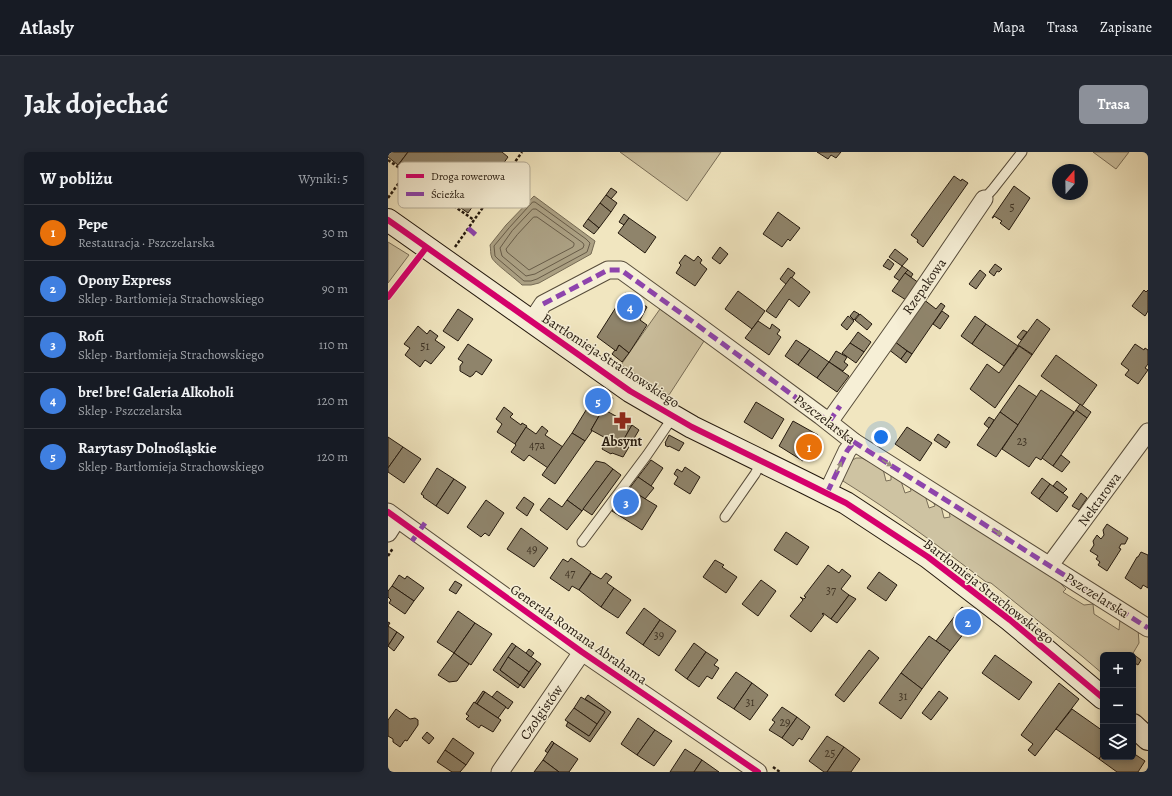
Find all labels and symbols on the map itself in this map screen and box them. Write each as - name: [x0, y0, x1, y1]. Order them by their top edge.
- legend: [398, 162, 530, 208]
- north arrow: [1052, 164, 1088, 200]
- text: Droga rowerowa: [431, 169, 506, 184]
- text: Ścieżka: [431, 187, 466, 202]
- house number: 5: [1009, 199, 1015, 215]
- street label: Rzepakowa: [898, 254, 951, 318]
- pin: 4: [617, 292, 643, 322]
- street label: Bartłomieja Strachowskiego: [538, 309, 683, 412]
- house number: 51: [420, 338, 430, 354]
- pin: 5: [585, 386, 611, 416]
- street label: Pszczelarska: [790, 390, 860, 449]
- pharmacy icon: Absynt: [612, 411, 632, 431]
- your location: [871, 427, 891, 447]
- place label: Absynt: [601, 432, 643, 451]
- pin: 1: [796, 432, 822, 462]
- house number: 23: [1017, 433, 1027, 449]
- house number: 47a: [529, 437, 545, 453]
- one-way arrow: [882, 459, 892, 467]
- one-way arrow: [836, 461, 842, 473]
- street label: Nektarowa: [1073, 468, 1126, 530]
- pin: 3: [613, 487, 639, 517]
- one-way arrow: [991, 529, 1003, 536]
- street label: Bartłomieja Strachowskiego: [920, 534, 1058, 648]
- house number: 49: [527, 541, 537, 557]
- house number: 47: [565, 565, 576, 581]
- street label: Pszczelarska: [1061, 568, 1133, 623]
- street label: Generała Romana Abrahama: [506, 580, 651, 689]
- house number: 37: [826, 582, 837, 598]
- pin: 2: [955, 607, 981, 637]
- house number: 39: [654, 627, 664, 643]
- street label: Czołgistów: [515, 681, 567, 744]
- house number: 31: [898, 688, 908, 704]
- house number: 31: [745, 694, 755, 710]
- house number: 29: [779, 714, 791, 730]
- house number: 25: [825, 745, 835, 761]

